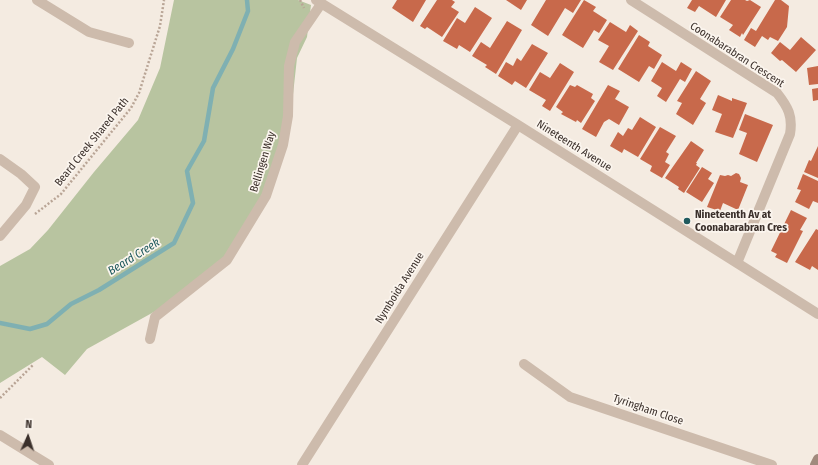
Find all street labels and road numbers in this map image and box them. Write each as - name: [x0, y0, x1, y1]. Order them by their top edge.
- street label: Coonabarabran Crescent: [687, 20, 787, 90]
- street label: Beard Creek Shared Path: [52, 95, 132, 189]
- street label: Nineteenth Avenue: [534, 118, 614, 174]
- street label: Bellingen Way: [248, 130, 278, 194]
- street label: Nymboida Avenue: [373, 250, 427, 326]
- street label: Tyringham Close: [611, 392, 685, 428]

